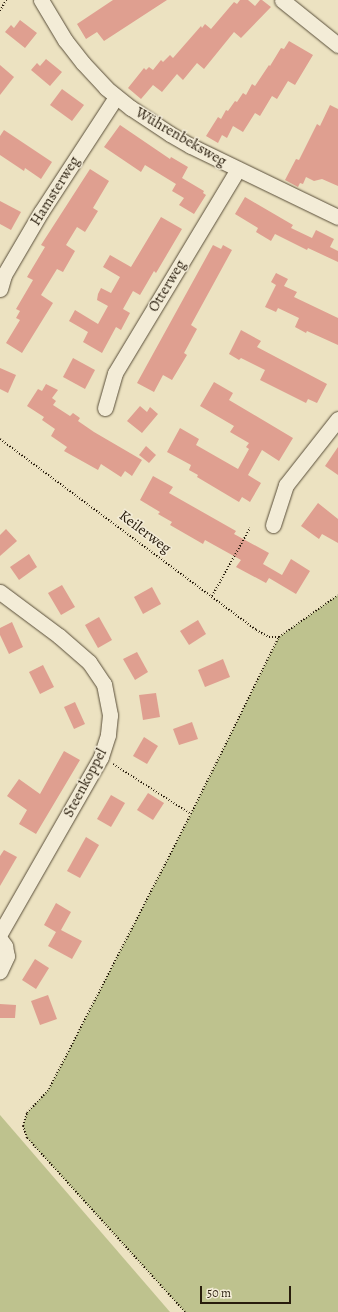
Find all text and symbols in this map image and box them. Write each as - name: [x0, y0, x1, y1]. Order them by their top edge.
- street label: Wührenbeksweg: [132, 104, 230, 170]
- street label: Hamsterweg: [27, 153, 83, 229]
- street label: Otterweg: [145, 257, 189, 315]
- street label: Keilerweg: [115, 507, 175, 557]
- street label: Steenkoppel: [59, 745, 111, 821]
- scale bar: [202, 1278, 293, 1304]
- text: 50 m: [207, 1285, 231, 1301]

